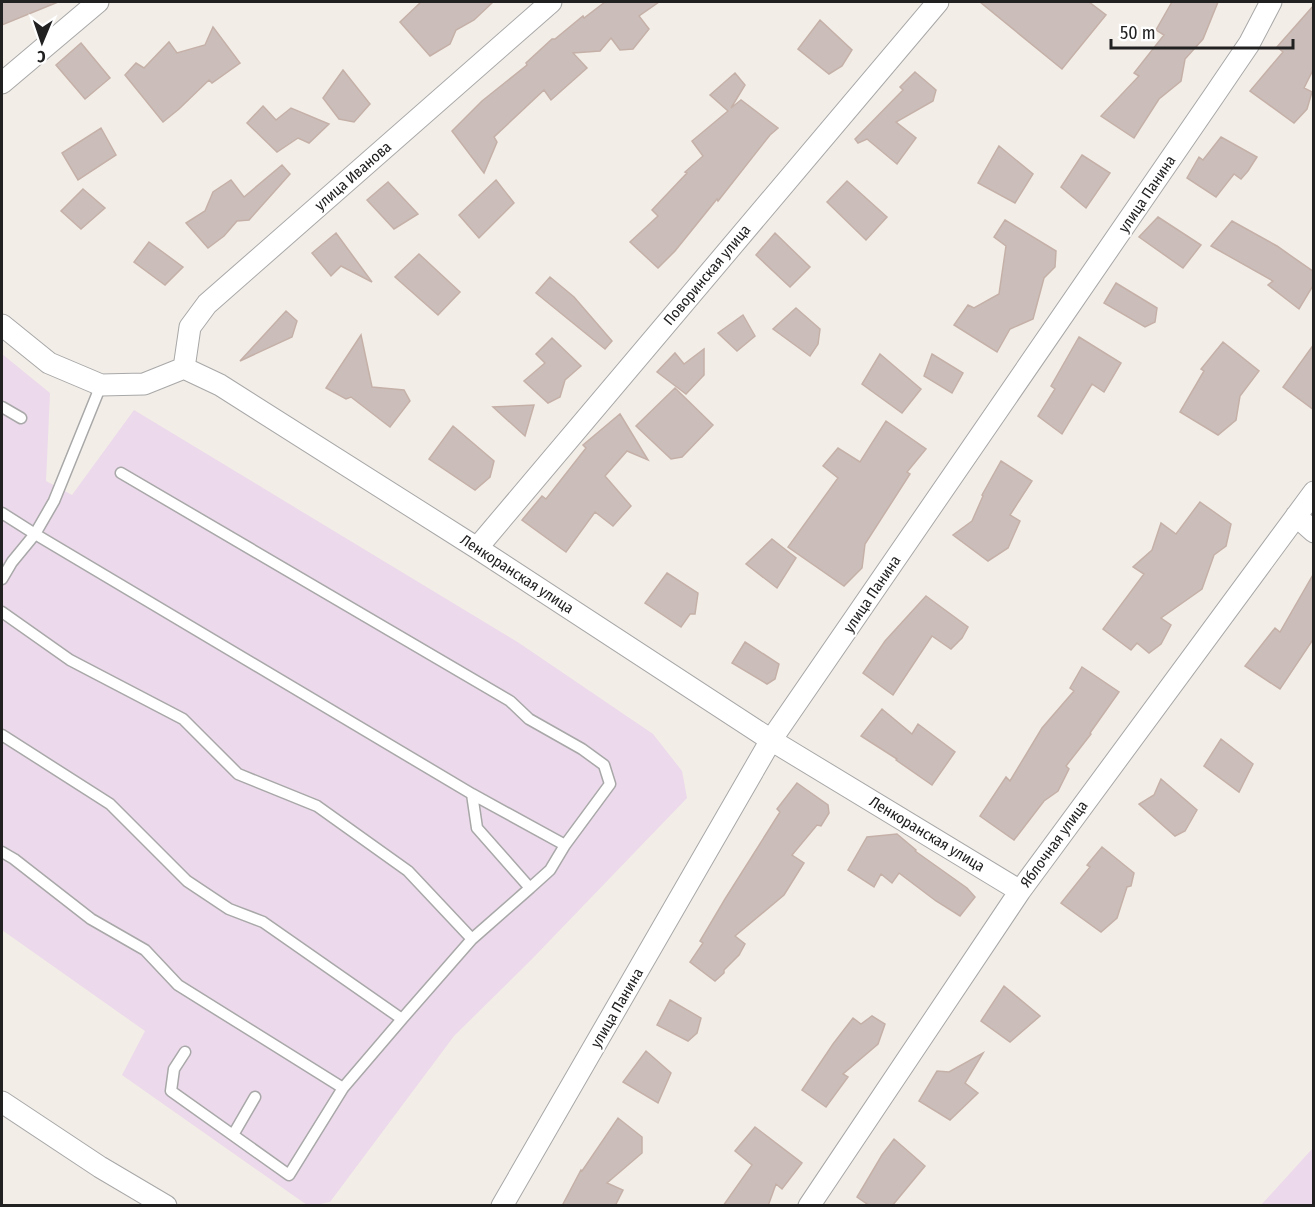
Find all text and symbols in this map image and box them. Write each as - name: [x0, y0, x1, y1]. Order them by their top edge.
- north arrow: [12, 12, 72, 72]
- scale bar: [1111, 12, 1292, 50]
- text: 50 m: [1120, 22, 1156, 44]
- text: С: [36, 47, 46, 66]
- street label: улица Иванова: [311, 138, 395, 214]
- street label: улица Панина: [1115, 152, 1179, 236]
- street label: Поворинская улица: [660, 221, 754, 329]
- street label: Ленкоранская улица: [457, 531, 577, 617]
- street label: улица Панина: [840, 552, 904, 636]
- street label: Ленкоранская улица: [866, 792, 988, 876]
- street label: Яблочная улица: [1017, 797, 1091, 891]
- street label: улица Панина: [587, 965, 647, 1051]

